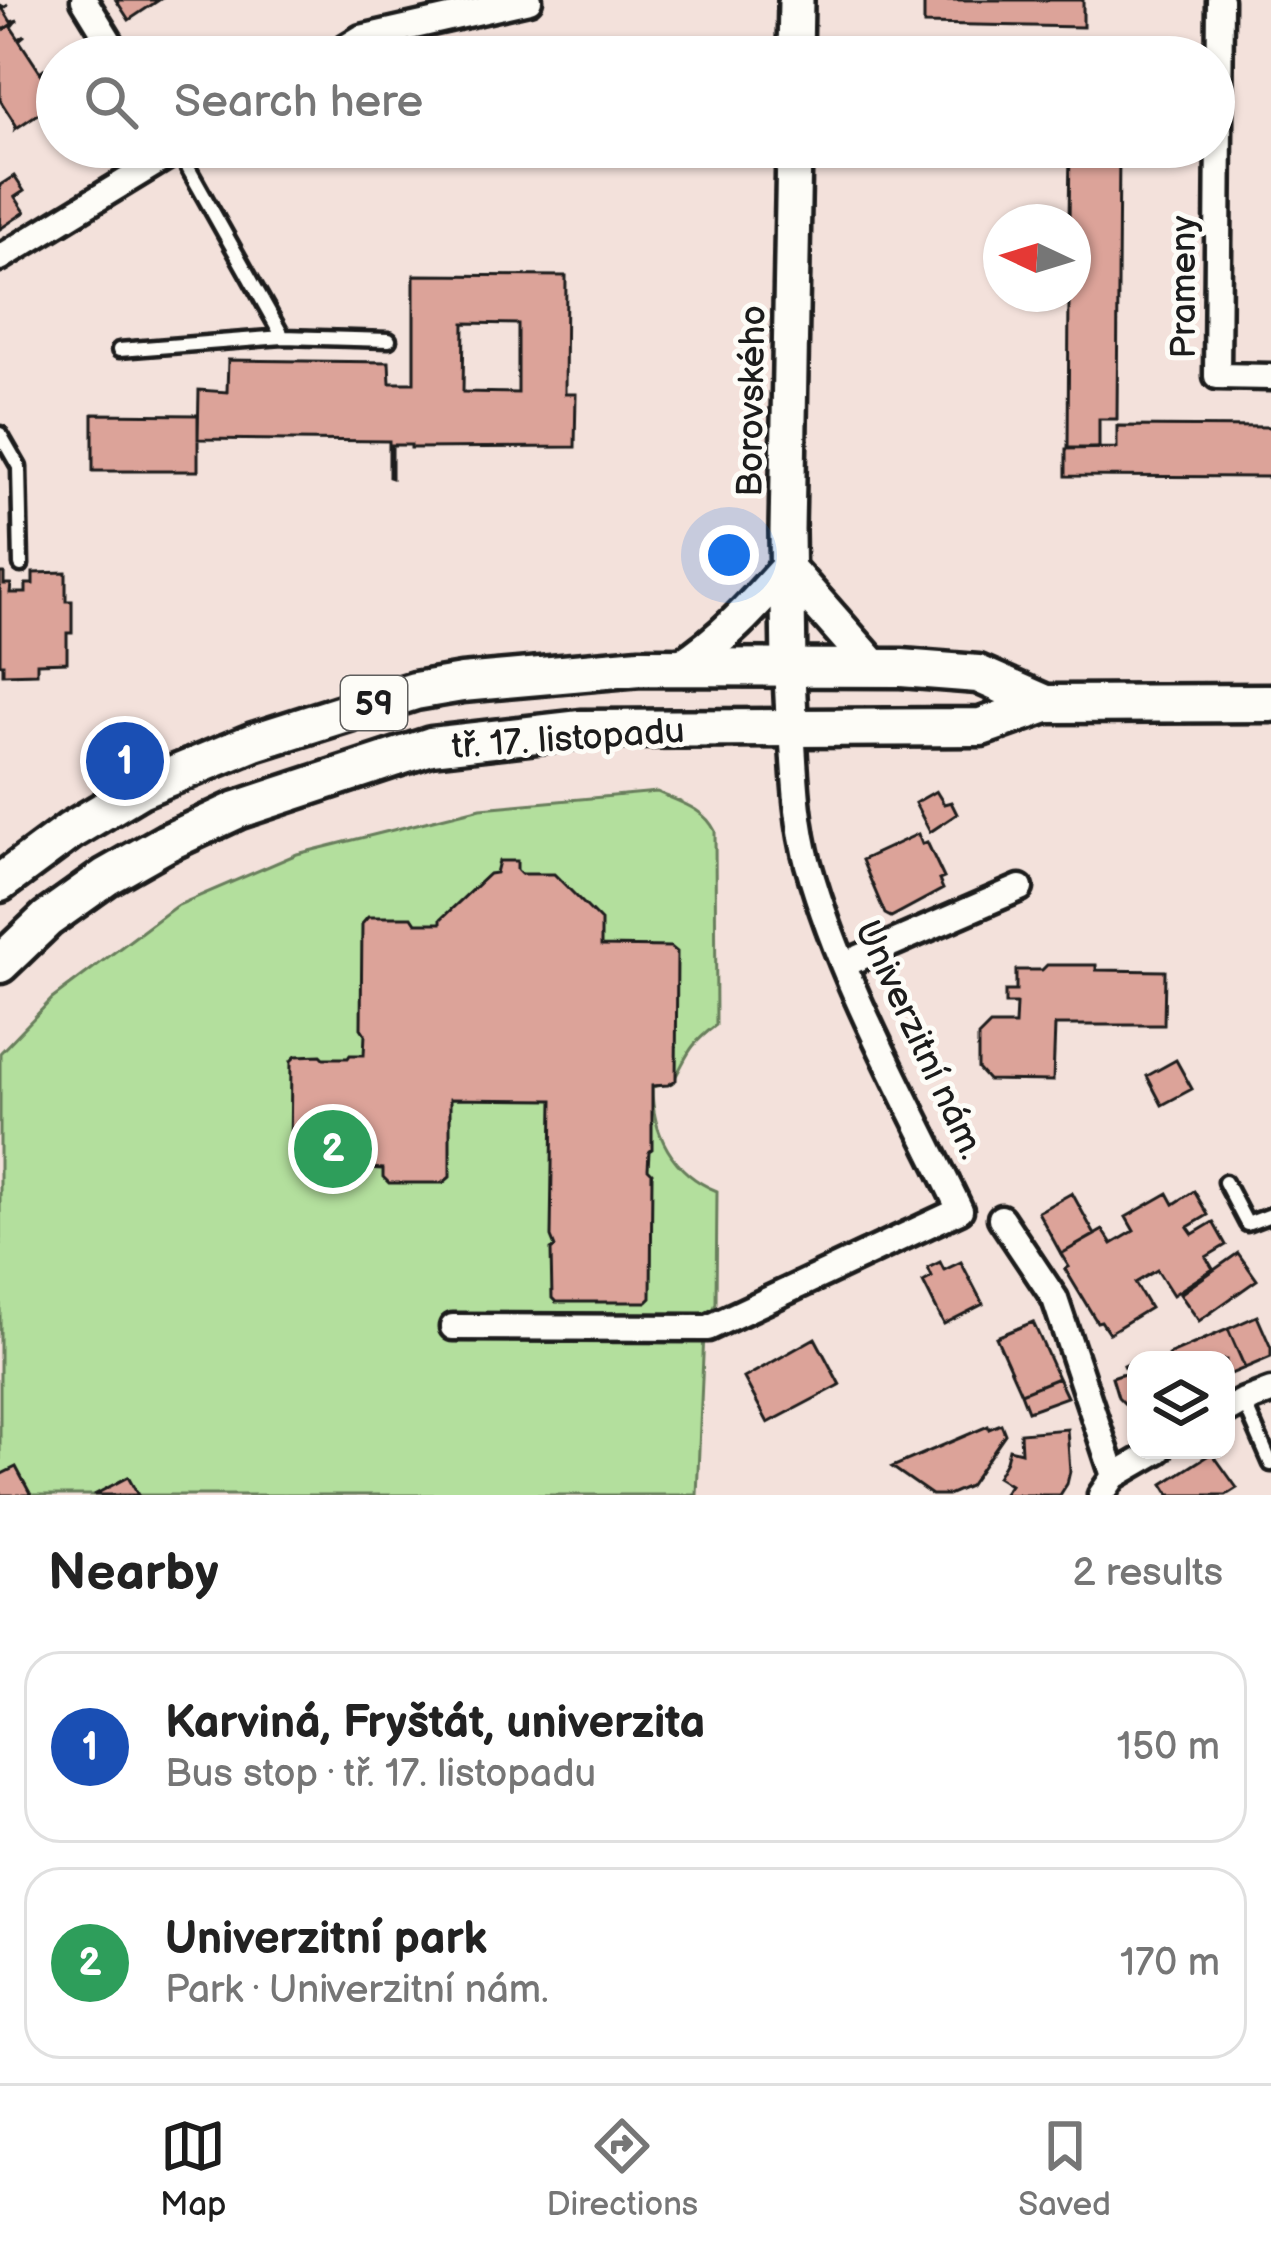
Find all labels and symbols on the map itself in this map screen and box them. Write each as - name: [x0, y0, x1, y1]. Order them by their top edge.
- north arrow: [983, 204, 1091, 312]
- street label: Prameny: [1163, 215, 1206, 359]
- street label: Borovského: [729, 305, 776, 497]
- your location: [699, 525, 759, 585]
- road number: 59: [341, 676, 407, 730]
- street label: tř. 17. listopadu: [450, 710, 686, 769]
- pin: 1: [86, 716, 164, 806]
- street label: Univerzitní nám.: [845, 914, 993, 1166]
- pin: 2: [294, 1104, 372, 1194]

